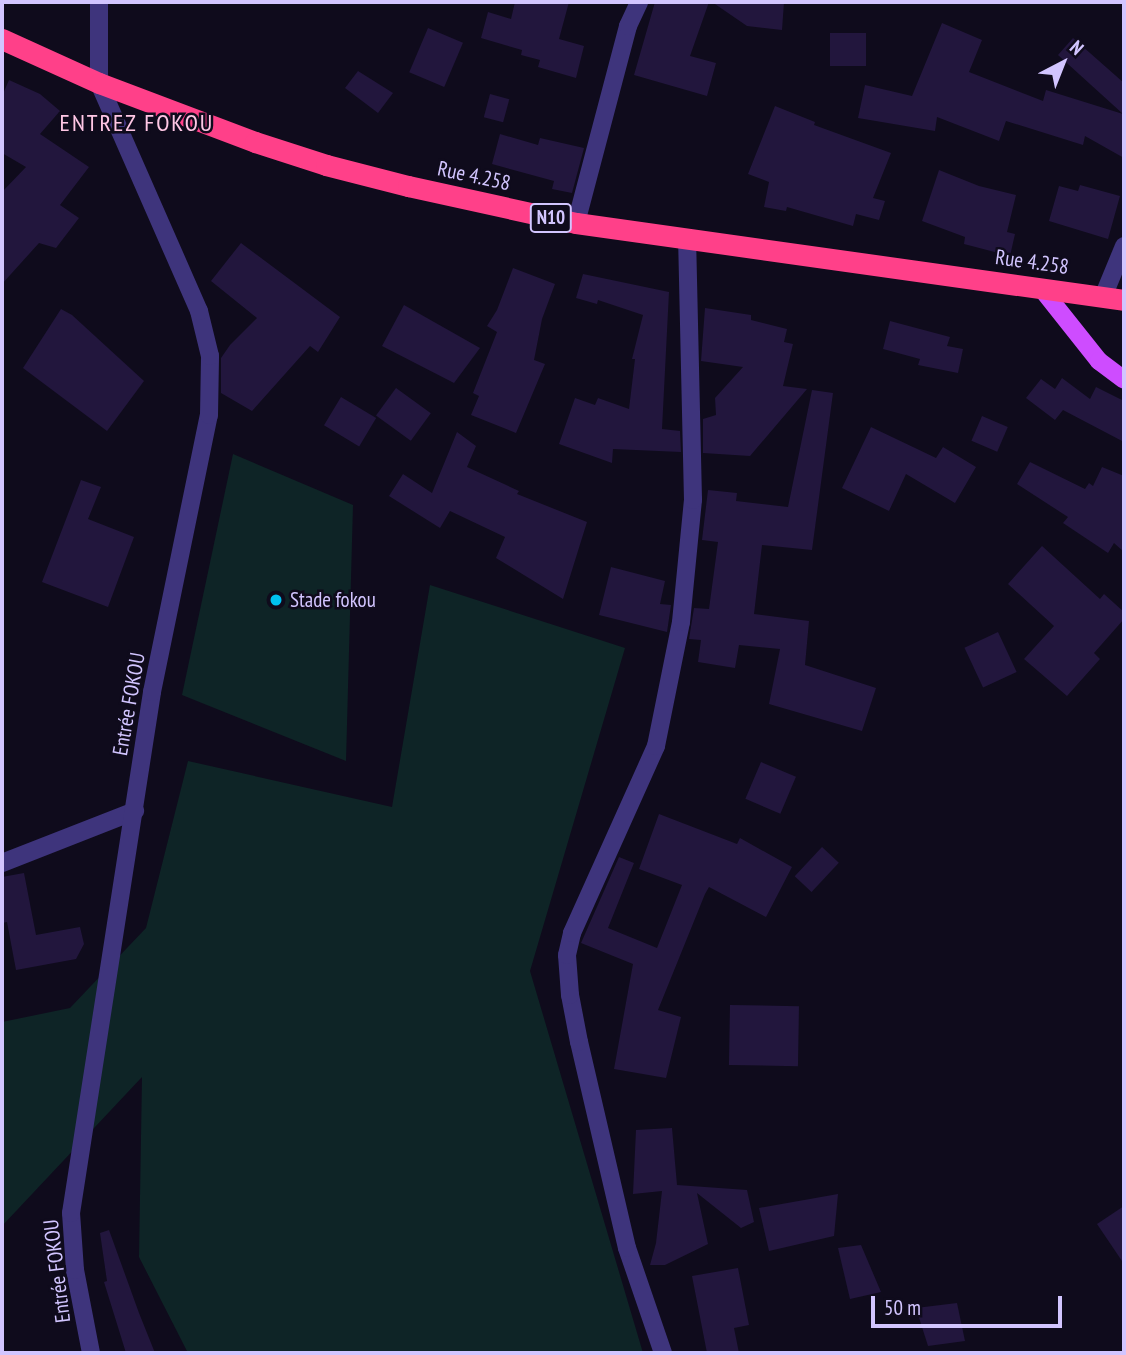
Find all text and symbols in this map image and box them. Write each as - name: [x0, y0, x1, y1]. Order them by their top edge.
- north arrow: [1028, 28, 1098, 98]
- text: N: [1065, 35, 1089, 60]
- district label: ENTREZ FOKOU: [61, 109, 213, 137]
- street label: Rue 4.258: [435, 156, 513, 196]
- road number: N10: [528, 202, 574, 233]
- street label: Rue 4.258: [994, 244, 1070, 280]
- place label: Stade fokou: [290, 587, 376, 613]
- marker: Stade fokou: [268, 592, 284, 608]
- street label: Entrée FOKOU: [108, 651, 150, 757]
- street label: Entrée FOKOU: [38, 1218, 76, 1324]
- scale bar: [874, 1282, 1065, 1326]
- text: 50 m: [884, 1294, 921, 1321]

